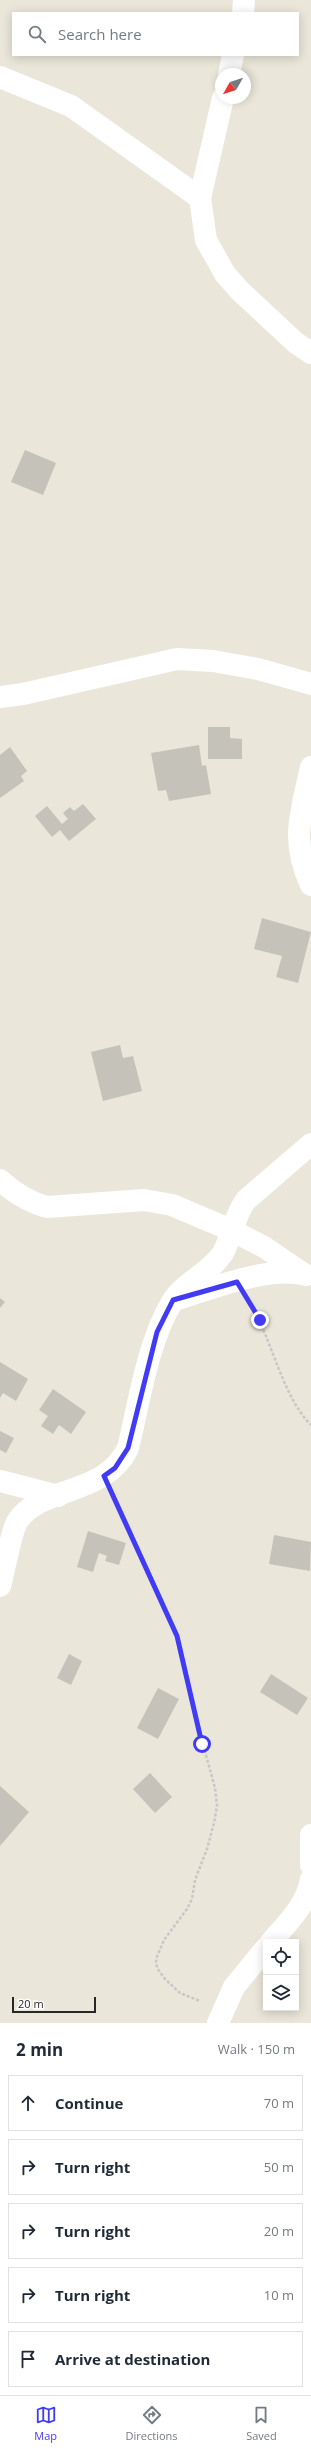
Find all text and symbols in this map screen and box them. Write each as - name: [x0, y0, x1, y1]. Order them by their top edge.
- search box: [12, 12, 299, 56]
- icon: search: [26, 23, 48, 45]
- text: Search here: [58, 24, 142, 44]
- north arrow: [215, 68, 251, 104]
- route end: [251, 1311, 269, 1329]
- route start: [193, 1735, 211, 1753]
- map controls: [263, 1939, 299, 2011]
- button: locate: [263, 1939, 299, 1975]
- button: layers: [263, 1975, 299, 2011]
- scale bar: [12, 1995, 96, 2014]
- text: 20 m: [18, 1996, 44, 2011]
- text: 2 min: [16, 2038, 63, 2061]
- text: Walk · 150 m: [218, 2040, 295, 2058]
- icon: ahead: [17, 2092, 39, 2114]
- text: Continue: [55, 2093, 123, 2113]
- text: 70 m: [264, 2094, 294, 2112]
- icon: right: [17, 2156, 39, 2178]
- text: Turn right: [55, 2157, 130, 2177]
- text: 50 m: [264, 2158, 294, 2176]
- icon: right: [17, 2220, 39, 2242]
- text: Turn right: [55, 2221, 130, 2241]
- text: 20 m: [264, 2222, 294, 2240]
- icon: right: [17, 2284, 39, 2306]
- text: Turn right: [55, 2285, 130, 2305]
- text: 10 m: [264, 2286, 294, 2304]
- icon: arrive: [17, 2348, 39, 2370]
- text: Arrive at destination: [55, 2349, 210, 2369]
- tab: Map: [34, 2404, 57, 2443]
- tab: Directions: [126, 2404, 178, 2443]
- tab: Saved: [246, 2404, 277, 2443]

